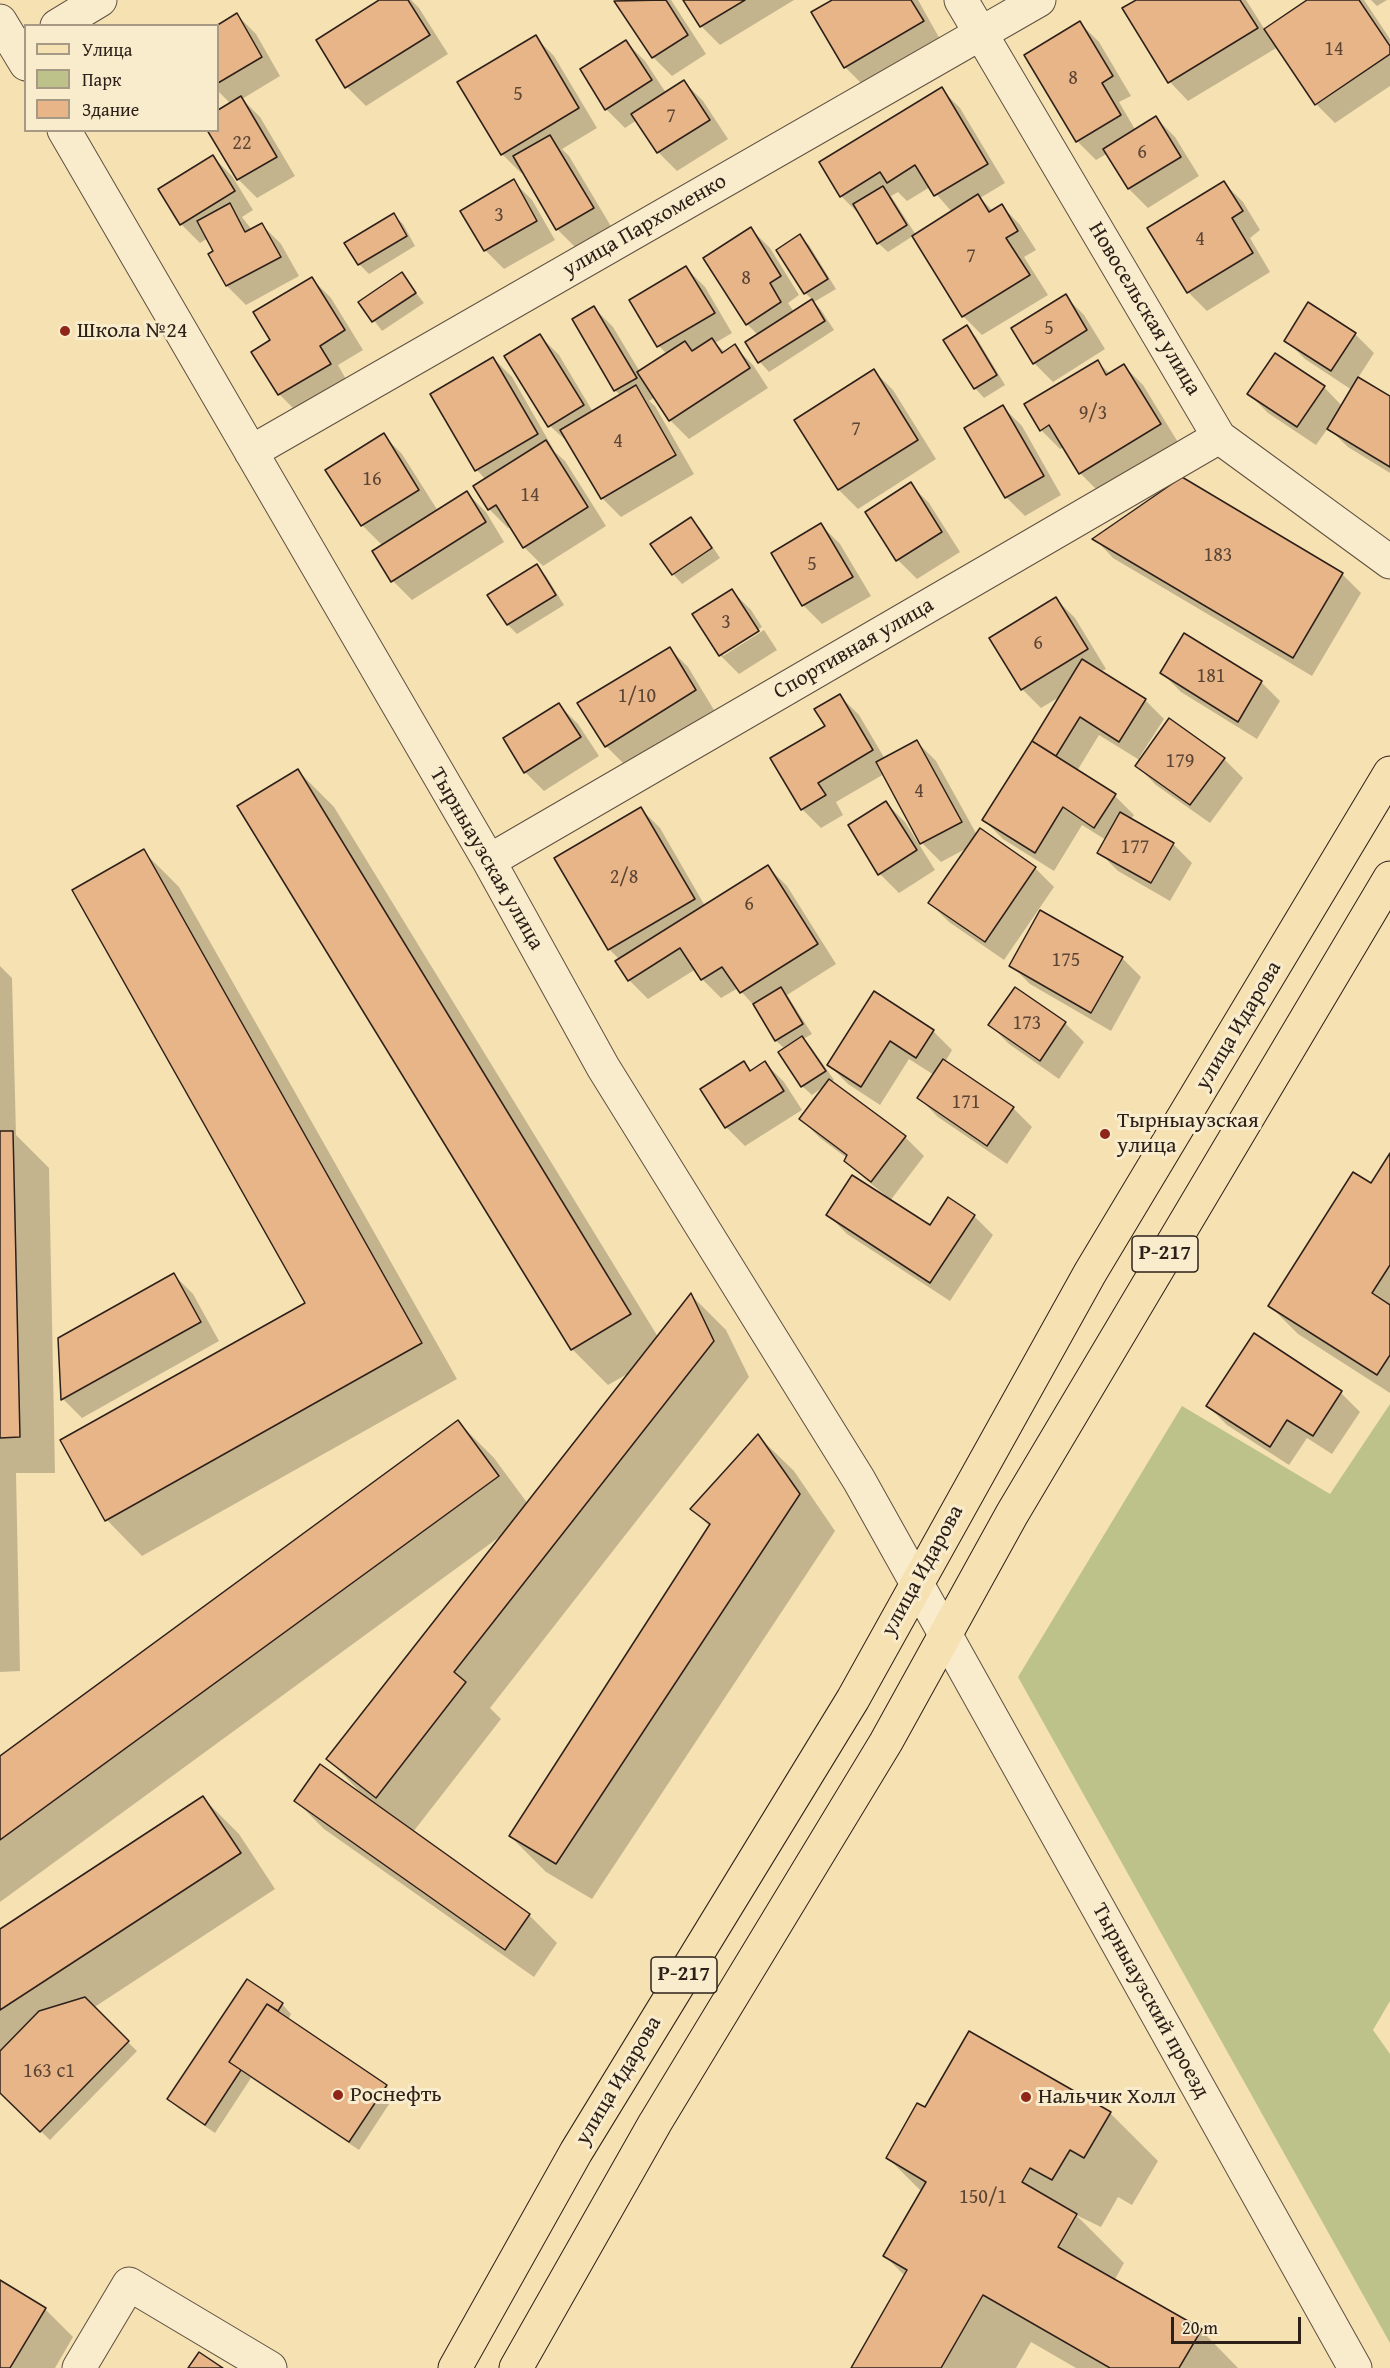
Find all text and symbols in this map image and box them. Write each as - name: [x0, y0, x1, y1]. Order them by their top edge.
- legend: [24, 24, 219, 132]
- text: Улица: [82, 36, 132, 63]
- house number: 14: [1324, 38, 1344, 62]
- text: Парк: [82, 66, 121, 93]
- house number: 8: [1068, 67, 1078, 91]
- house number: 5: [513, 83, 523, 107]
- text: Здание: [82, 96, 139, 123]
- house number: 7: [666, 105, 676, 129]
- house number: 22: [232, 132, 252, 156]
- house number: 6: [1137, 141, 1147, 165]
- street label: улица Пархоменко: [558, 168, 732, 284]
- house number: 3: [494, 204, 504, 228]
- street label: Новосельская улица: [1082, 218, 1206, 400]
- house number: 4: [1195, 228, 1205, 252]
- house number: 7: [966, 245, 976, 269]
- house number: 8: [741, 267, 751, 291]
- house number: 5: [1044, 317, 1054, 341]
- place label: Школа №24: [77, 318, 188, 344]
- marker: Школа №24: [58, 324, 72, 338]
- house number: 9/3: [1079, 402, 1107, 426]
- house number: 7: [851, 418, 861, 442]
- house number: 4: [613, 430, 623, 454]
- house number: 16: [362, 468, 382, 492]
- house number: 14: [520, 484, 540, 508]
- house number: 183: [1204, 544, 1232, 568]
- house number: 5: [807, 553, 817, 577]
- street label: Спортивная улица: [769, 592, 939, 706]
- house number: 3: [721, 611, 731, 635]
- house number: 6: [1033, 632, 1043, 656]
- house number: 181: [1197, 665, 1225, 689]
- house number: 1/10: [618, 685, 656, 709]
- house number: 179: [1166, 750, 1194, 774]
- street label: Тырныаузская улица: [423, 763, 549, 955]
- house number: 4: [914, 780, 924, 804]
- house number: 177: [1121, 836, 1149, 860]
- house number: 2/8: [610, 866, 638, 890]
- house number: 6: [744, 893, 754, 917]
- house number: 175: [1052, 949, 1080, 973]
- street label: улица Идарова: [1190, 957, 1288, 1095]
- house number: 173: [1013, 1012, 1041, 1036]
- house number: 171: [952, 1091, 980, 1115]
- place label: Тырныаузская улица: [1117, 1108, 1259, 1160]
- marker: Тырныаузская улица: [1098, 1127, 1112, 1141]
- road number: Р-217: [1132, 1236, 1198, 1272]
- street label: улица Идарова: [876, 1501, 970, 1641]
- street label: Тырныаузский проезд: [1085, 1899, 1215, 2103]
- road number: Р-217: [651, 1957, 717, 1993]
- street label: улица Идарова: [570, 2012, 668, 2150]
- house number: 163 с1: [23, 2060, 75, 2084]
- place label: Роснефть: [350, 2082, 442, 2108]
- place label: Нальчик Холл: [1038, 2084, 1176, 2110]
- marker: Роснефть: [331, 2088, 345, 2102]
- marker: Нальчик Холл: [1019, 2090, 1033, 2104]
- house number: 150/1: [959, 2186, 1007, 2210]
- scale bar: [1174, 2305, 1304, 2343]
- text: 20 m: [1182, 2314, 1218, 2341]

